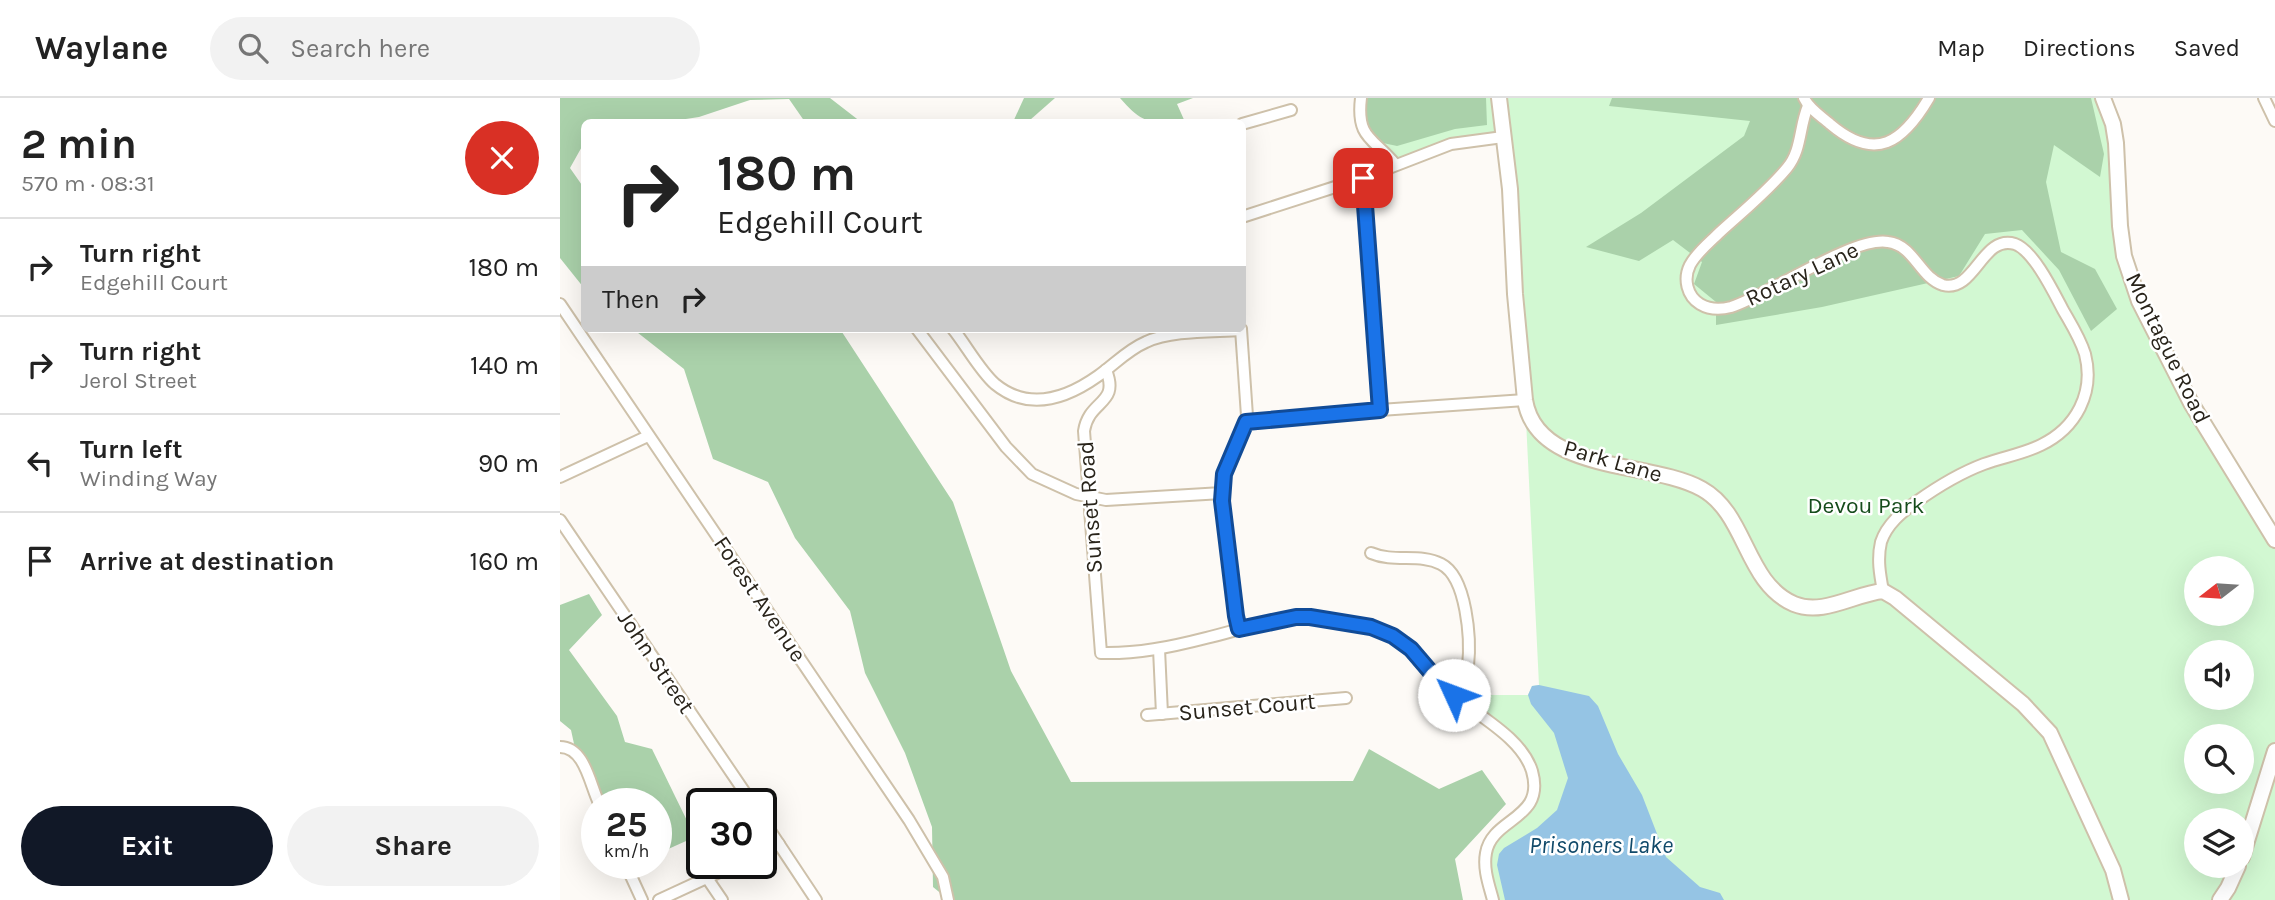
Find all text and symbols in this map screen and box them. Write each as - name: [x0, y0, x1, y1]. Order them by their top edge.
- search box: [210, 17, 700, 80]
- text: Waylane: [35, 29, 168, 67]
- icon: search: [234, 29, 272, 67]
- text: Search here: [290, 33, 430, 64]
- text: Map: [1937, 34, 1985, 62]
- text: Directions: [2023, 34, 2136, 62]
- text: Saved: [2174, 34, 2240, 62]
- text: 2 min: [21, 119, 137, 169]
- button: close: [465, 121, 539, 195]
- text: 180 m: [717, 145, 856, 202]
- icon: right: [602, 147, 693, 238]
- pin: [1333, 148, 1393, 208]
- icon: arrive: [1344, 159, 1382, 197]
- text: 570 m · 08:31: [21, 170, 155, 197]
- text: Edgehill Court: [717, 204, 923, 241]
- street label: Rotary Lane: [1741, 236, 1863, 312]
- text: Turn right: [80, 238, 201, 269]
- icon: right: [21, 248, 59, 286]
- text: 180 m: [469, 252, 539, 283]
- street label: Montague Road: [2120, 268, 2216, 428]
- text: Edgehill Court: [80, 269, 228, 296]
- icon: right: [674, 280, 712, 318]
- text: Then: [602, 284, 660, 315]
- text: Turn right: [80, 336, 201, 367]
- icon: right: [21, 346, 59, 384]
- text: 140 m: [470, 350, 539, 381]
- text: Jerol Street: [80, 367, 197, 394]
- text: Turn left: [80, 434, 182, 465]
- street label: Park Lane: [1561, 434, 1665, 488]
- street label: Sunset Road: [1072, 440, 1108, 574]
- icon: left: [21, 444, 59, 482]
- text: 90 m: [478, 448, 539, 479]
- text: Winding Way: [80, 465, 217, 492]
- park label: Devou Park: [1807, 492, 1925, 519]
- street label: Forest Avenue: [708, 531, 812, 667]
- icon: arrive: [21, 542, 59, 580]
- text: Arrive at destination: [80, 546, 334, 577]
- text: 160 m: [470, 546, 539, 577]
- north arrow: [2184, 556, 2254, 626]
- map controls: [2184, 556, 2254, 878]
- street label: John Street: [612, 605, 700, 719]
- button: sound: [2184, 640, 2254, 710]
- position arrow: [1417, 658, 1491, 732]
- street label: Sunset Court: [1177, 688, 1317, 726]
- button: search: [2184, 724, 2254, 794]
- speed limit sign: 30: [686, 788, 777, 879]
- text: 25: [606, 804, 647, 845]
- button: Exit: [21, 806, 273, 886]
- button: Share: [287, 806, 539, 886]
- button: layers: [2184, 808, 2254, 878]
- water label: Prisoners Lake: [1529, 831, 1673, 859]
- text: km/h: [604, 840, 649, 862]

